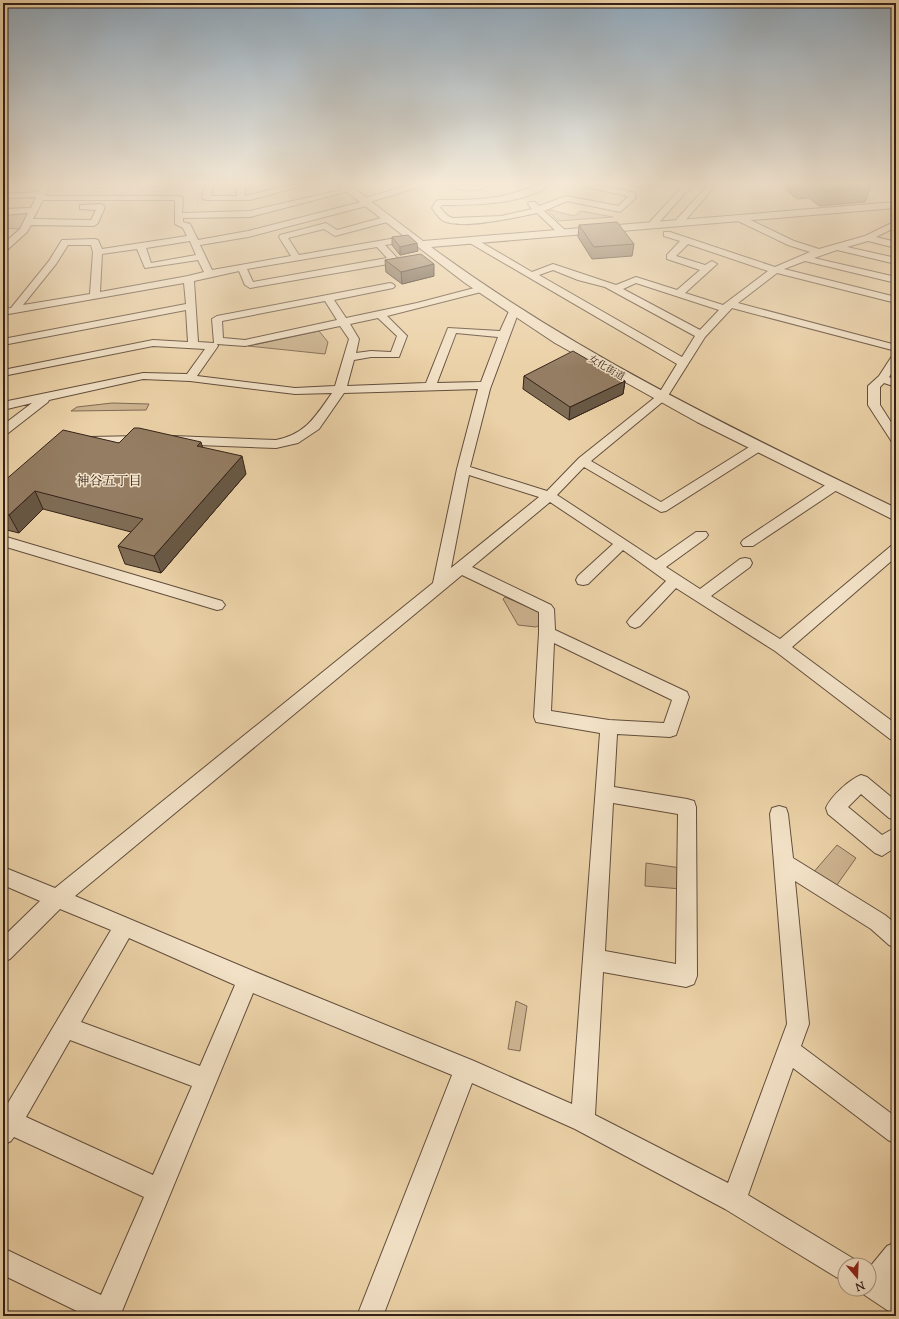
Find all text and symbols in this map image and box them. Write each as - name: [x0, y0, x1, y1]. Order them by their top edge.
- street label: 女化街道: [585, 352, 627, 385]
- district label: 神谷五丁目: [76, 473, 142, 491]
- north arrow: [837, 1257, 877, 1297]
- text: N: [853, 1276, 868, 1295]

